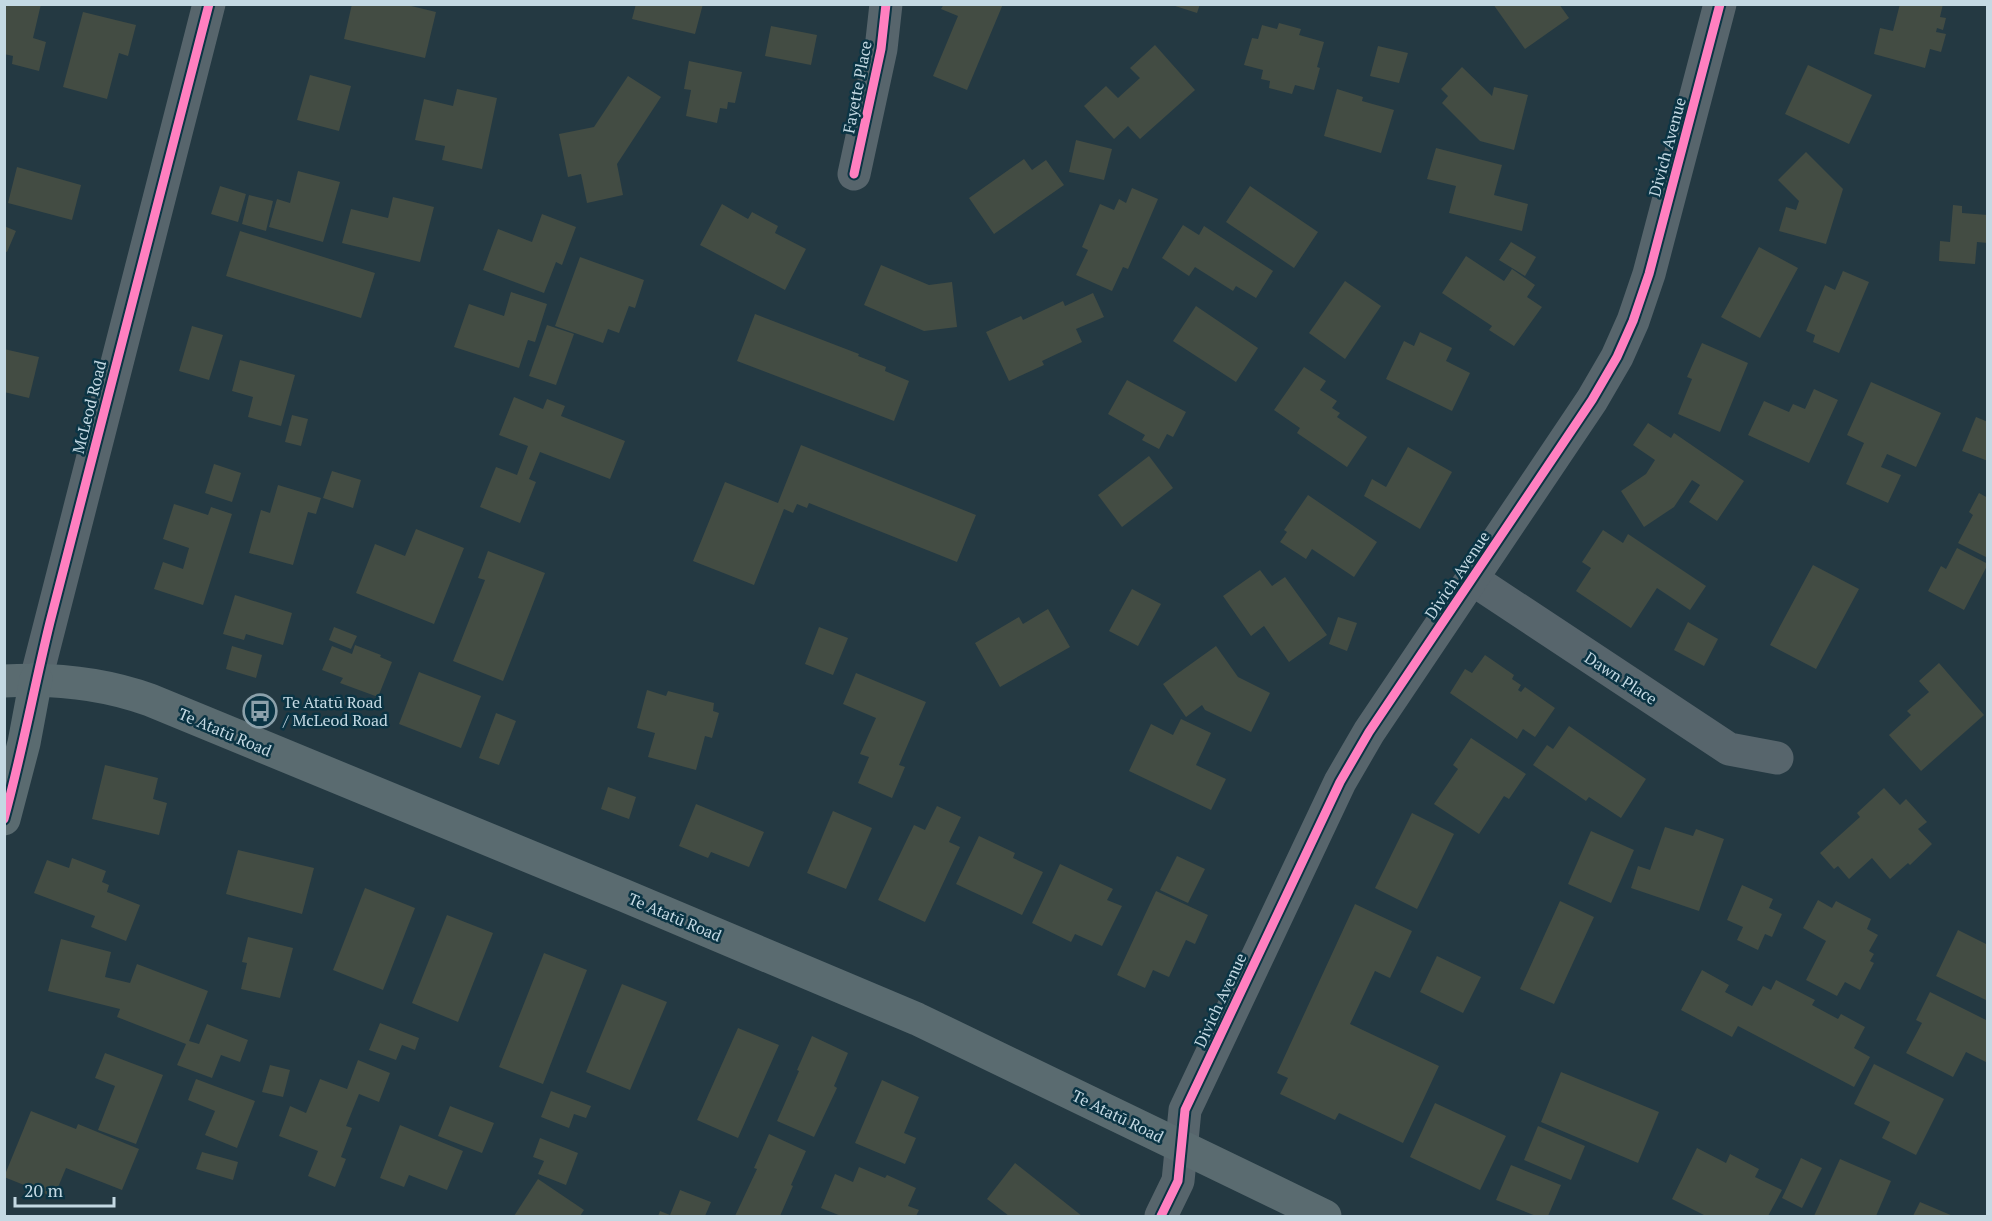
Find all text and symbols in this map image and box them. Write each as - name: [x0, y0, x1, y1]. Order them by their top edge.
- street label: Fayette Place: [837, 39, 877, 135]
- street label: Divich Avenue: [1643, 95, 1691, 199]
- street label: McLeod Road: [67, 358, 111, 456]
- street label: Divich Avenue: [1419, 527, 1495, 623]
- street label: Dawn Place: [1581, 646, 1661, 710]
- place label: Te Atatū Road / McLeod Road: [282, 691, 388, 731]
- bus stop icon: Te Atatū Road / McLeod Road: [242, 693, 278, 729]
- street label: Te Atatū Road: [175, 702, 275, 762]
- street label: Te Atatū Road: [625, 887, 725, 947]
- street label: Divich Avenue: [1189, 949, 1251, 1051]
- street label: Te Atatū Road: [1068, 1084, 1168, 1148]
- scale bar: [15, 1170, 114, 1208]
- text: 20 m: [24, 1178, 64, 1202]

